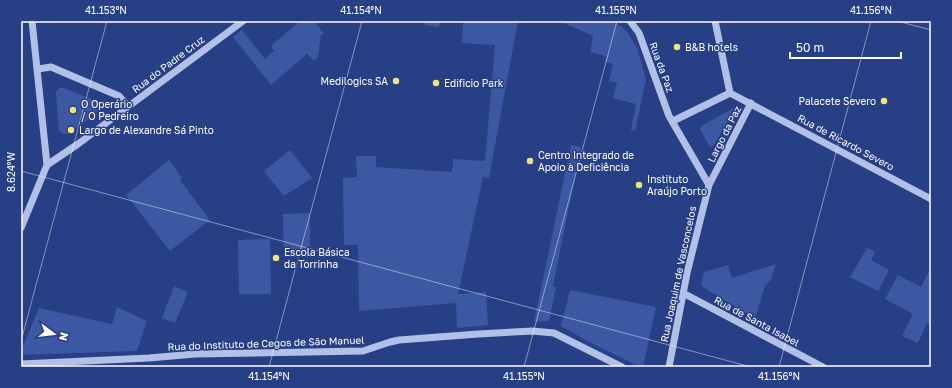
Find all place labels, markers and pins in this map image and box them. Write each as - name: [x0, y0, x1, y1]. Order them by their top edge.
- place label: B&B hotels: [685, 41, 738, 53]
- marker: B&B hotels: [672, 42, 682, 52]
- place label: Medilogics SA: [321, 75, 388, 87]
- marker: Medilogics SA: [391, 76, 401, 86]
- place label: Edificio Park: [444, 77, 504, 89]
- marker: Edificio Park: [431, 78, 441, 88]
- place label: Palacete Severo: [799, 95, 876, 107]
- marker: Palacete Severo: [879, 96, 889, 106]
- place label: O Operário / O Pedreiro: [81, 98, 139, 122]
- marker: O Operário / O Pedreiro: [68, 105, 78, 115]
- place label: Largo de Alexandre Sá Pinto: [79, 124, 214, 136]
- marker: Largo de Alexandre Sá Pinto: [66, 125, 76, 135]
- place label: Centro Integrado de Apoio à Deficiência: [538, 149, 634, 173]
- marker: Centro Integrado de Apoio à Deficiência: [525, 156, 535, 166]
- place label: Instituto Araújo Porto: [647, 173, 707, 197]
- marker: Instituto Araújo Porto: [634, 180, 644, 190]
- place label: Escola Básica da Torrinha: [284, 246, 350, 270]
- marker: Escola Básica da Torrinha: [271, 253, 281, 263]

